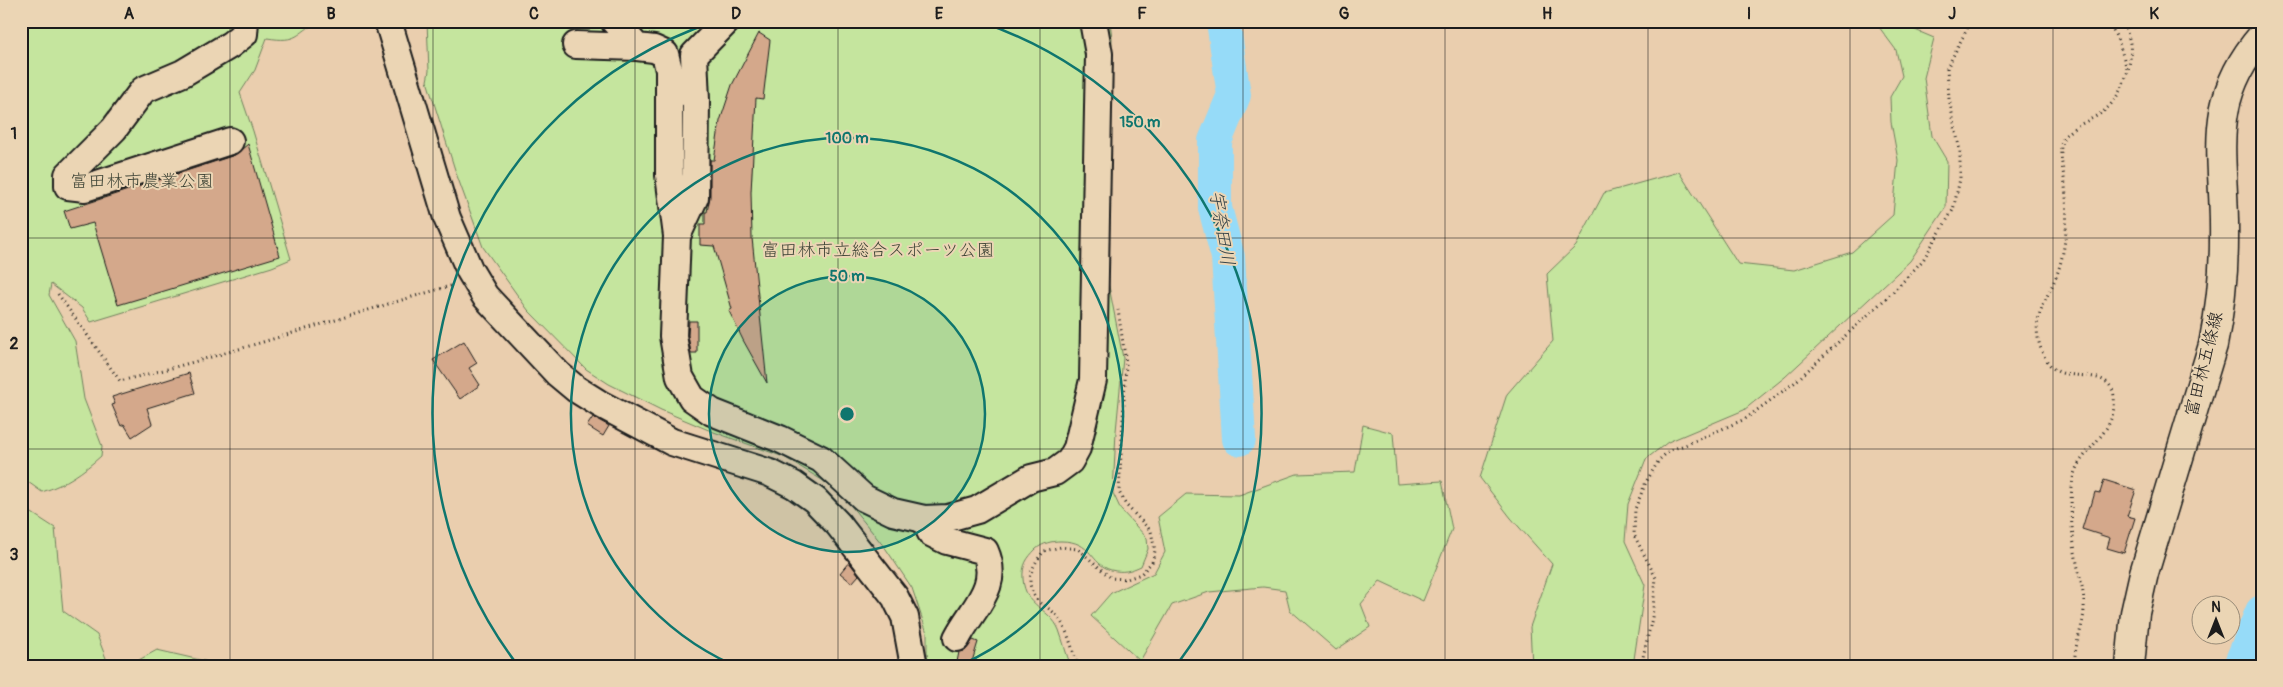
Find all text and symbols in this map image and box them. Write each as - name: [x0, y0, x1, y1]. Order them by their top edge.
- text: A: [124, 4, 135, 24]
- text: B: [326, 4, 336, 24]
- text: C: [529, 4, 539, 24]
- text: D: [731, 4, 741, 24]
- text: E: [935, 4, 944, 24]
- text: F: [1137, 4, 1147, 24]
- text: G: [1339, 4, 1350, 24]
- text: H: [1542, 4, 1552, 24]
- text: I: [1747, 4, 1751, 24]
- text: J: [1948, 4, 1956, 24]
- text: K: [2149, 4, 2159, 24]
- text: 150 m: [1120, 113, 1160, 132]
- text: 1: [11, 124, 17, 144]
- text: 100 m: [826, 129, 868, 148]
- park label: 富田林市農業公園: [70, 170, 214, 193]
- water label: 宇奈田川: [1204, 189, 1240, 267]
- park label: 富田林市立総合スポーツ公園: [761, 239, 995, 262]
- text: 50 m: [830, 267, 864, 286]
- street label: 富田林五條線: [2180, 309, 2228, 419]
- text: 2: [10, 334, 19, 354]
- centre of rings: [838, 405, 856, 423]
- text: 3: [10, 545, 19, 565]
- north arrow: [2190, 594, 2240, 644]
- text: N: [2211, 599, 2221, 616]

